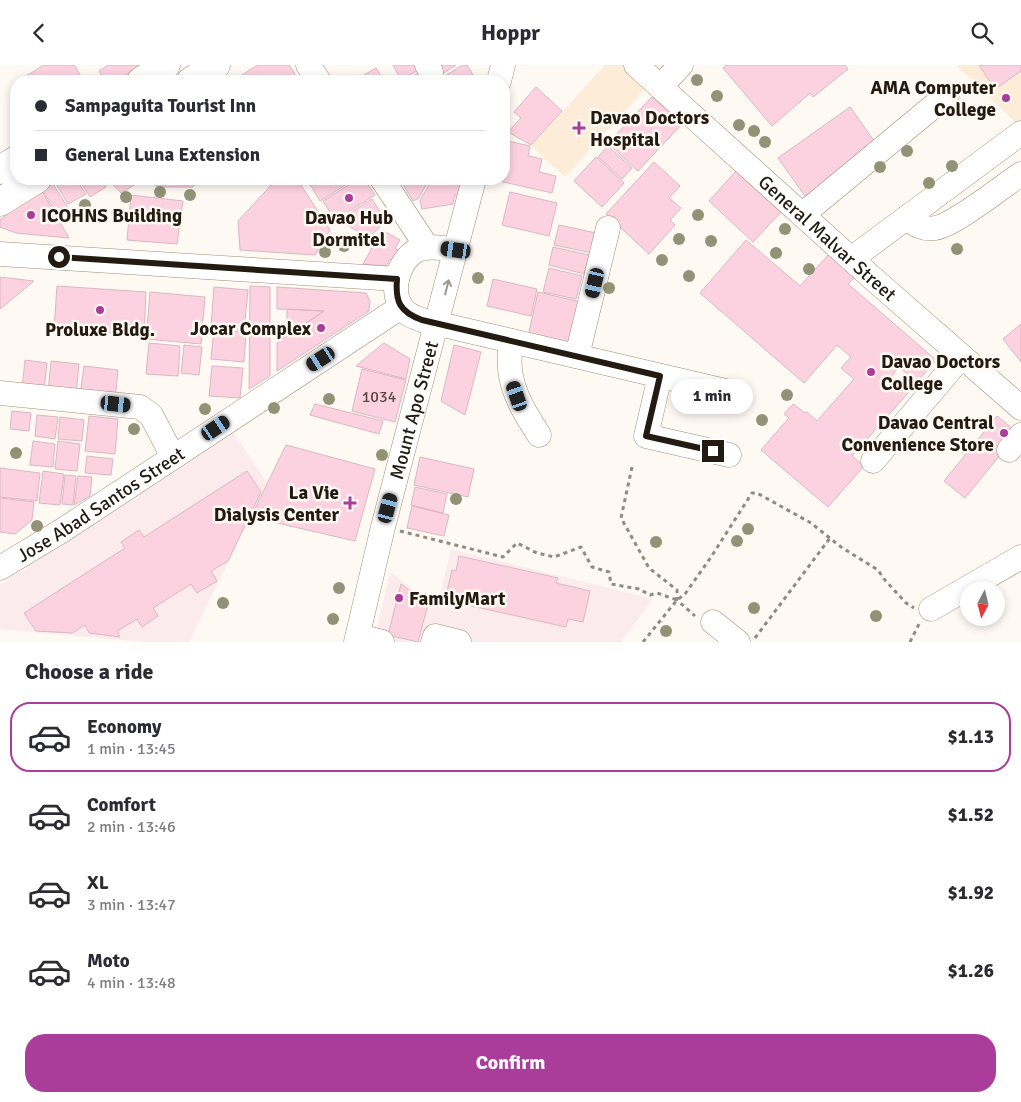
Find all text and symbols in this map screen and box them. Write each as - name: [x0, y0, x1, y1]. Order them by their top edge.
- icon: back: [25, 19, 53, 47]
- text: Hoppr: [481, 19, 540, 46]
- icon: search: [968, 19, 996, 47]
- place label: AMA Computer College: [870, 76, 996, 122]
- marker: AMA Computer College: [1000, 92, 1012, 104]
- text: Sampaguita Tourist Inn: [65, 94, 256, 118]
- place label: Davao Doctors Hospital: [590, 106, 709, 152]
- marker: Davao Doctors Hospital: [572, 121, 586, 135]
- text: General Luna Extension: [65, 143, 260, 167]
- street label: General Malvar Street: [753, 170, 901, 307]
- marker: Davao Hub Dormitel: [343, 192, 355, 204]
- place label: ICOHNS Building: [41, 204, 182, 228]
- place label: Davao Hub Dormitel: [305, 206, 393, 252]
- marker: ICOHNS Building: [25, 209, 37, 221]
- car: [440, 240, 471, 260]
- route start: [48, 246, 70, 268]
- car: [584, 267, 605, 299]
- one-way arrow: [443, 279, 452, 295]
- marker: Proluxe Bldg.: [94, 304, 106, 316]
- place label: Jocar Complex: [190, 317, 312, 341]
- place label: Proluxe Bldg.: [45, 318, 155, 342]
- marker: Jocar Complex: [315, 322, 327, 334]
- street label: Mount Apo Street: [385, 338, 444, 482]
- car: [304, 345, 337, 373]
- place label: Davao Doctors College: [881, 350, 1000, 396]
- marker: Davao Doctors College: [865, 366, 877, 378]
- car: [505, 379, 528, 413]
- callout: 1 min: [672, 379, 754, 413]
- text: 1 min: [693, 386, 731, 406]
- house number: 1034: [362, 387, 397, 407]
- car: [100, 395, 131, 413]
- place label: Davao Central Convenience Store: [841, 411, 994, 457]
- car: [199, 413, 232, 443]
- marker: Davao Central Convenience Store: [998, 427, 1010, 439]
- route end: [702, 440, 724, 462]
- street label: Jose Abad Santos Street: [13, 442, 190, 568]
- place label: La Vie Dialysis Center: [214, 481, 339, 527]
- car: [376, 492, 399, 524]
- marker: La Vie Dialysis Center: [343, 496, 357, 510]
- north arrow: [960, 581, 1005, 626]
- map controls: [960, 581, 1005, 626]
- place label: FamilyMart: [409, 587, 505, 611]
- marker: FamilyMart: [393, 592, 405, 604]
- text: Choose a ride: [25, 658, 153, 685]
- icon: car: [27, 715, 72, 760]
- text: Economy: [87, 715, 161, 739]
- text: $1.13: [948, 725, 994, 749]
- text: 1 min · 13:45: [87, 739, 176, 759]
- icon: car: [27, 793, 72, 838]
- text: Comfort: [87, 793, 156, 817]
- text: $1.52: [948, 803, 994, 827]
- text: 2 min · 13:46: [87, 817, 176, 837]
- icon: car: [27, 871, 72, 916]
- text: XL: [87, 871, 109, 895]
- text: $1.92: [948, 881, 994, 905]
- text: 3 min · 13:47: [87, 895, 176, 915]
- icon: car: [27, 949, 72, 994]
- text: Moto: [87, 949, 130, 973]
- text: $1.26: [948, 959, 994, 983]
- text: 4 min · 13:48: [87, 973, 176, 993]
- button: Confirm: [25, 1034, 996, 1092]

